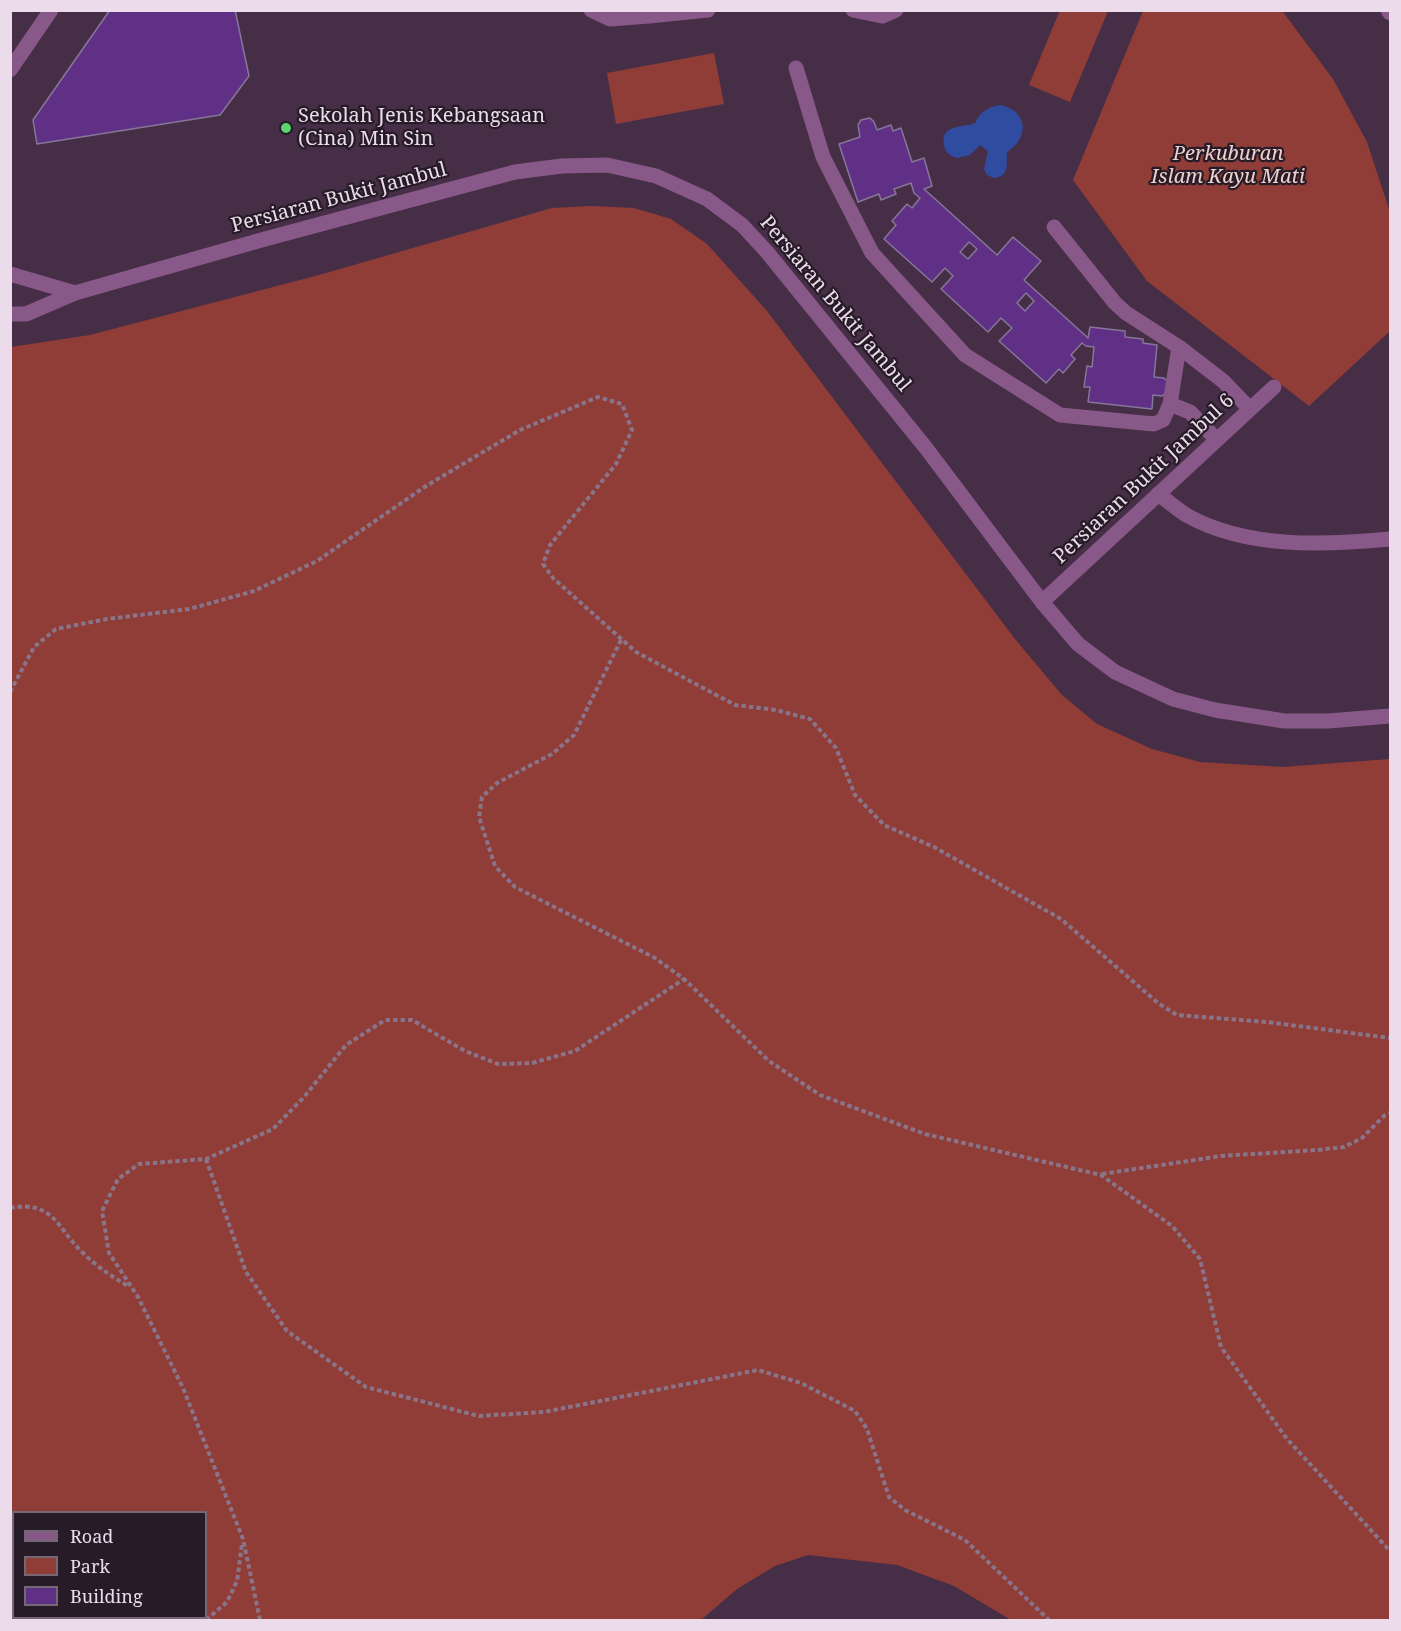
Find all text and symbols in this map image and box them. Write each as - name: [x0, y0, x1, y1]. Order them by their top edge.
- place label: Sekolah Jenis Kebangsaan (Cina) Min Sin: [298, 104, 545, 151]
- marker: Sekolah Jenis Kebangsaan (Cina) Min Sin: [279, 121, 293, 135]
- park label: Perkuburan Islam Kayu Mati: [1151, 142, 1305, 189]
- street label: Persiaran Bukit Jambul: [229, 158, 449, 238]
- street label: Persiaran Bukit Jambul: [755, 211, 915, 397]
- street label: Persiaran Bukit Jambul 6: [1049, 389, 1239, 569]
- legend: [12, 1511, 207, 1619]
- text: Road: [70, 1524, 113, 1548]
- text: Park: [70, 1554, 110, 1578]
- text: Building: [70, 1584, 143, 1608]

